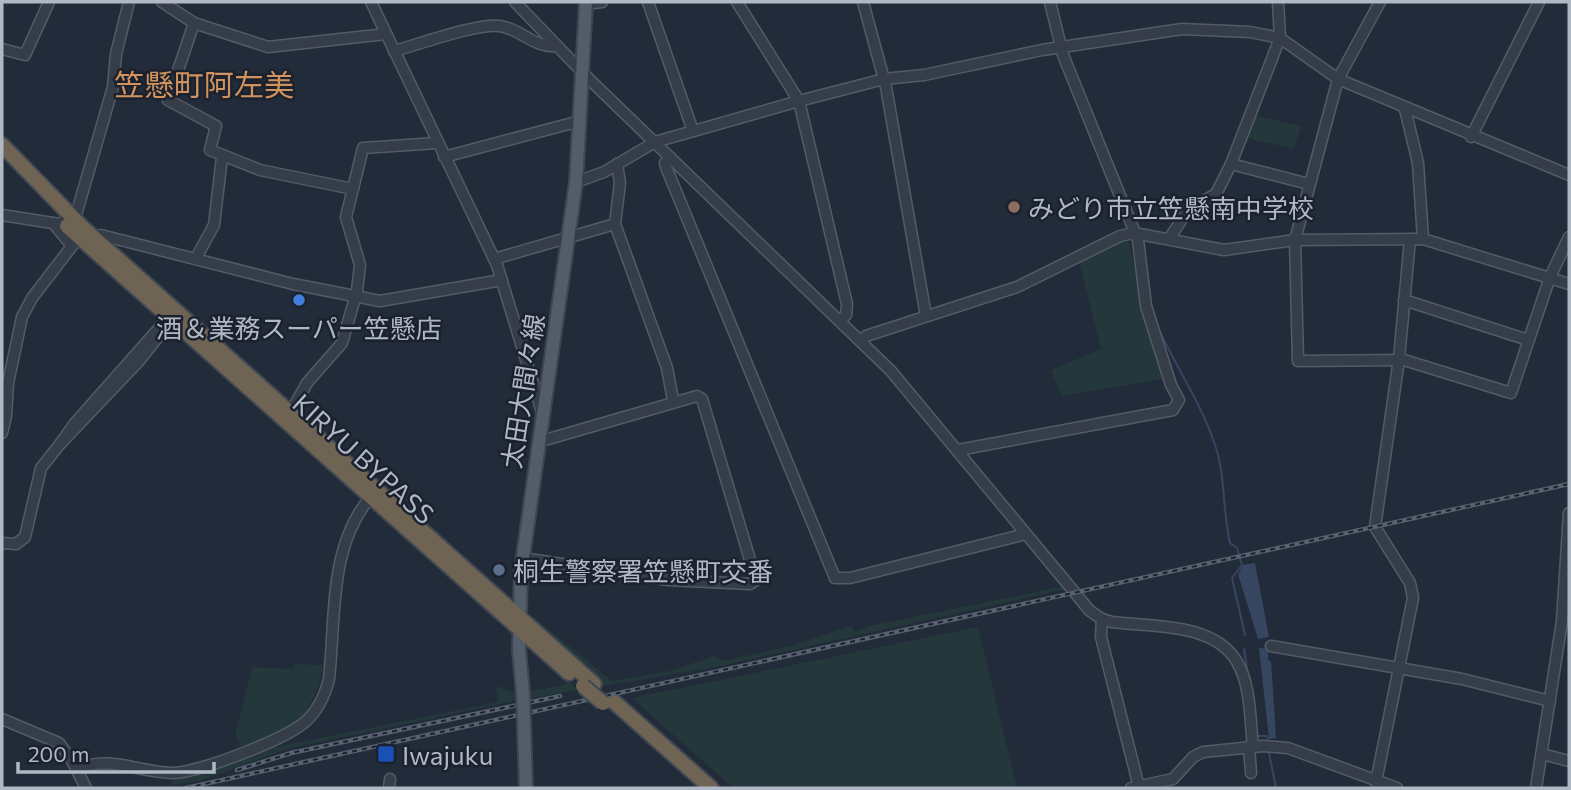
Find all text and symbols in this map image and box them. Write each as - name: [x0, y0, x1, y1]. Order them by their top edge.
- district label: 笠懸町阿左美: [114, 65, 294, 102]
- place label: みどり市立笠懸南中学校: [1028, 192, 1314, 223]
- marker: みどり市立笠懸南中学校: [1006, 199, 1022, 215]
- marker: 酒＆業務スーパー笠懸店: [291, 292, 307, 308]
- place label: 酒＆業務スーパー笠懸店: [156, 312, 442, 343]
- street label: 太田大間々線: [494, 312, 550, 470]
- street label: KIRYU BYPASS: [287, 387, 441, 529]
- place label: 桐生警察署笠懸町交番: [513, 555, 773, 586]
- marker: 桐生警察署笠懸町交番: [491, 562, 507, 578]
- scale bar: [18, 730, 214, 774]
- place label: Iwajuku: [402, 739, 493, 770]
- text: 200 m: [28, 741, 89, 766]
- marker: Iwajuku: [376, 744, 396, 764]

